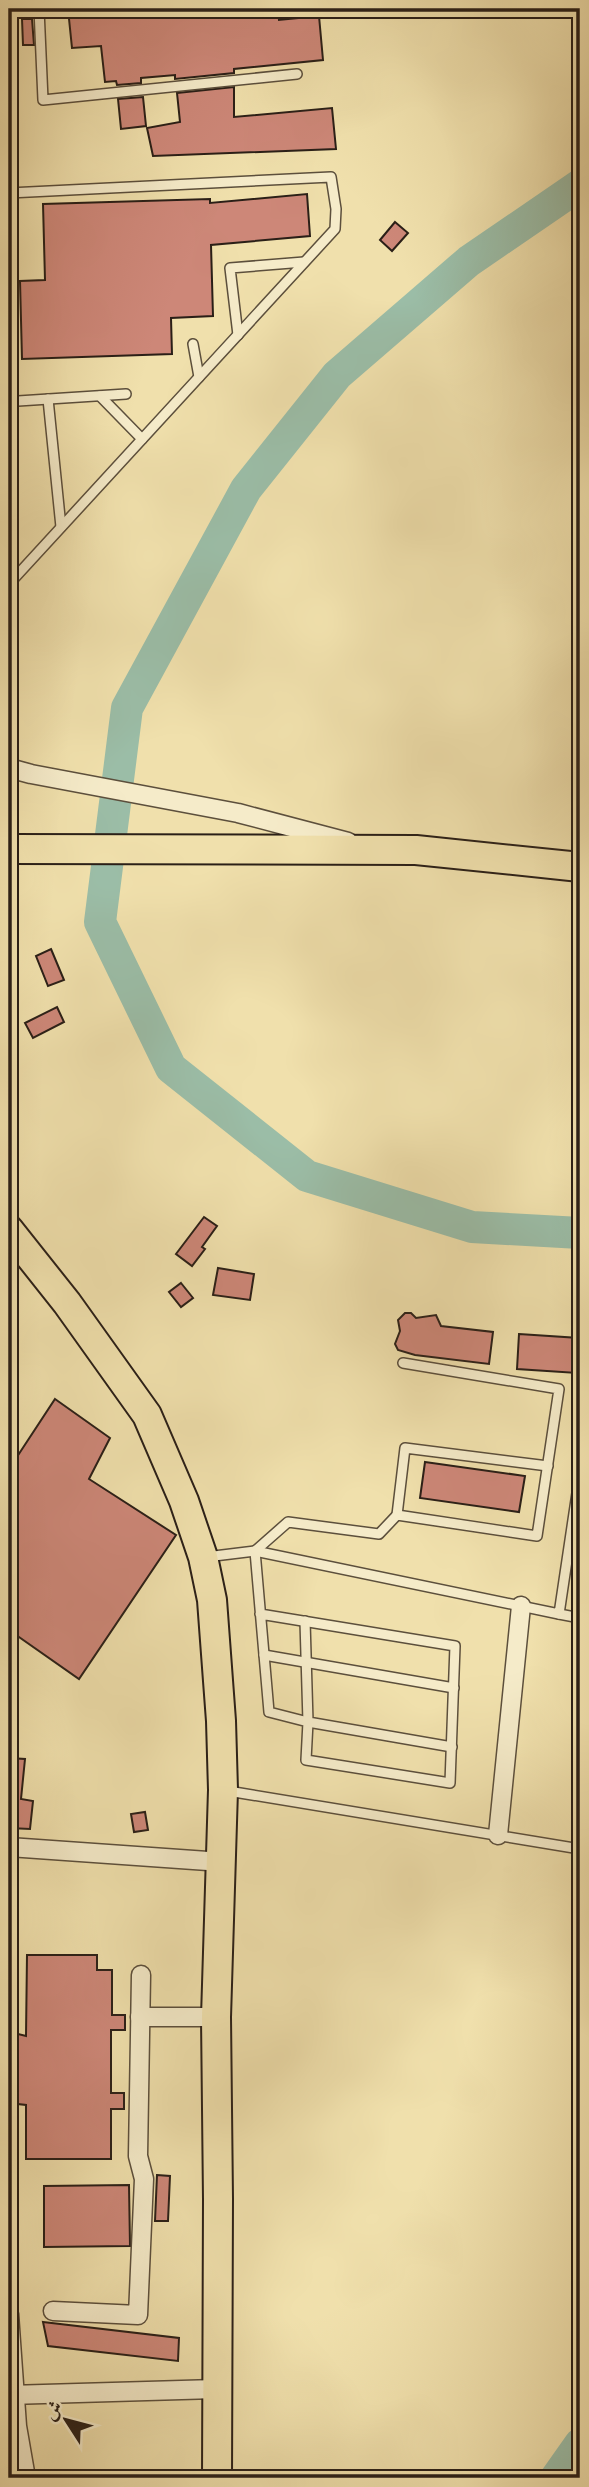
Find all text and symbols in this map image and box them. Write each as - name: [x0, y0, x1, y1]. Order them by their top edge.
- north arrow: [32, 2386, 102, 2456]
- text: ش: [39, 2397, 69, 2426]

